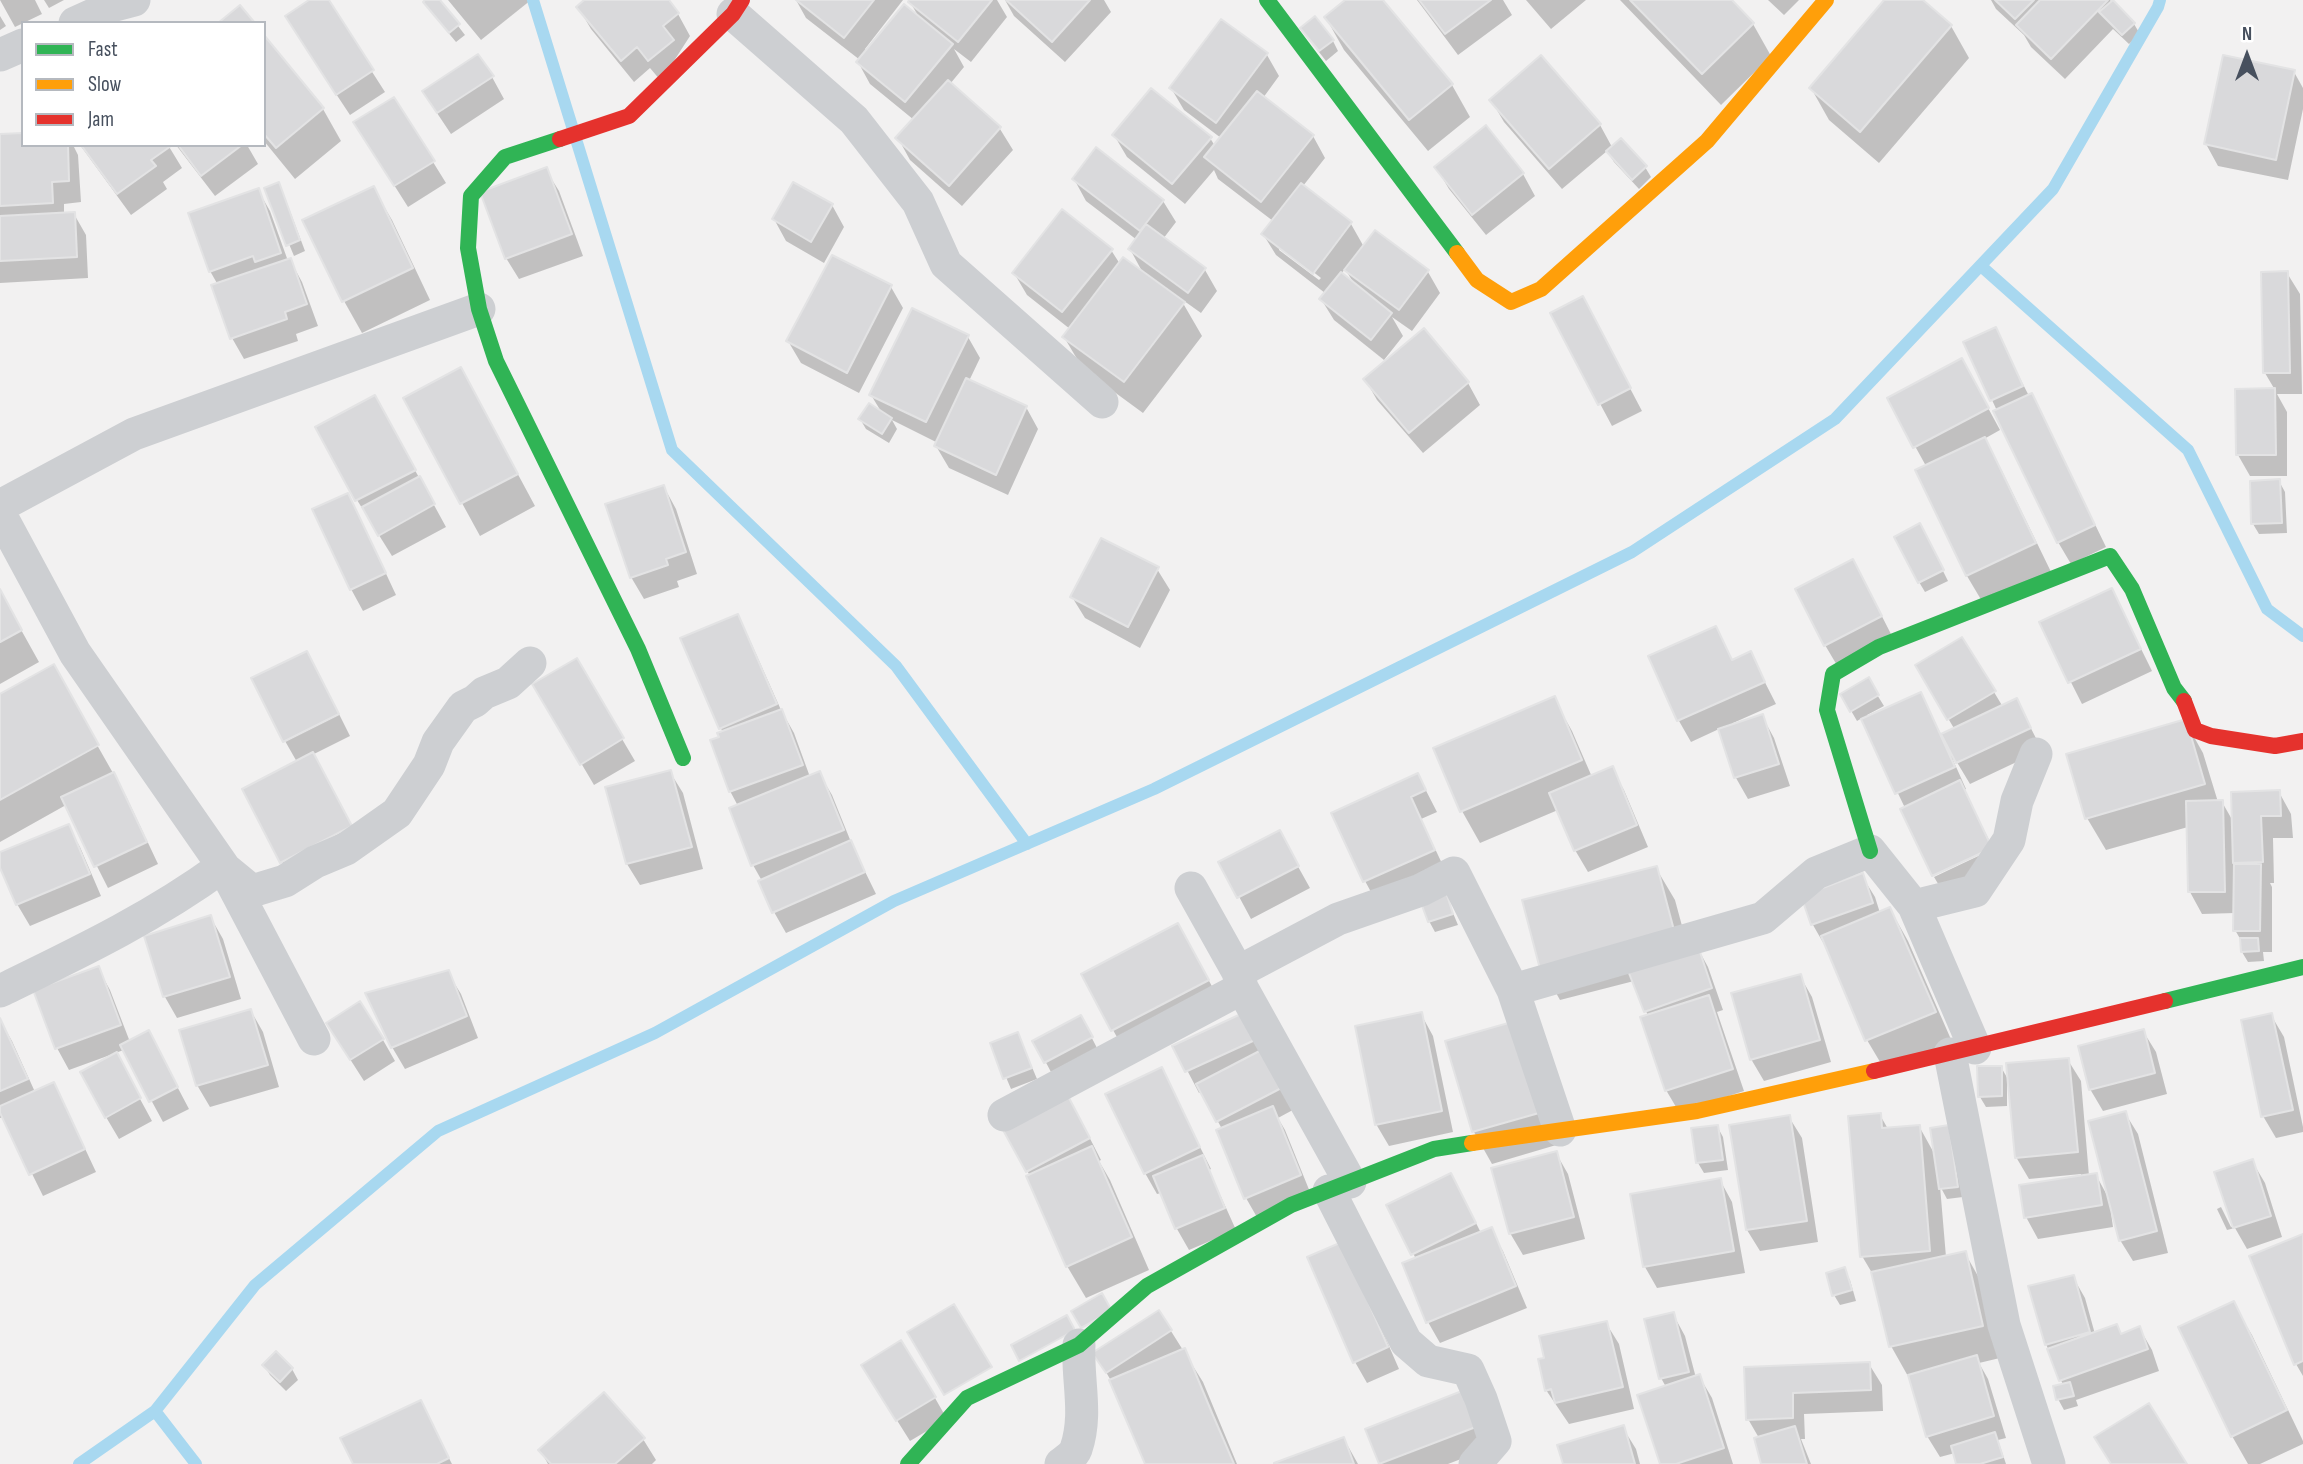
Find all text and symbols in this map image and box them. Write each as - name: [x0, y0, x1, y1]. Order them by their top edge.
- legend: [21, 21, 266, 147]
- north arrow: [2212, 21, 2282, 91]
- text: N: [2242, 23, 2252, 46]
- text: Fast: [88, 37, 118, 62]
- text: Slow: [88, 72, 121, 97]
- text: Jam: [88, 107, 114, 132]

